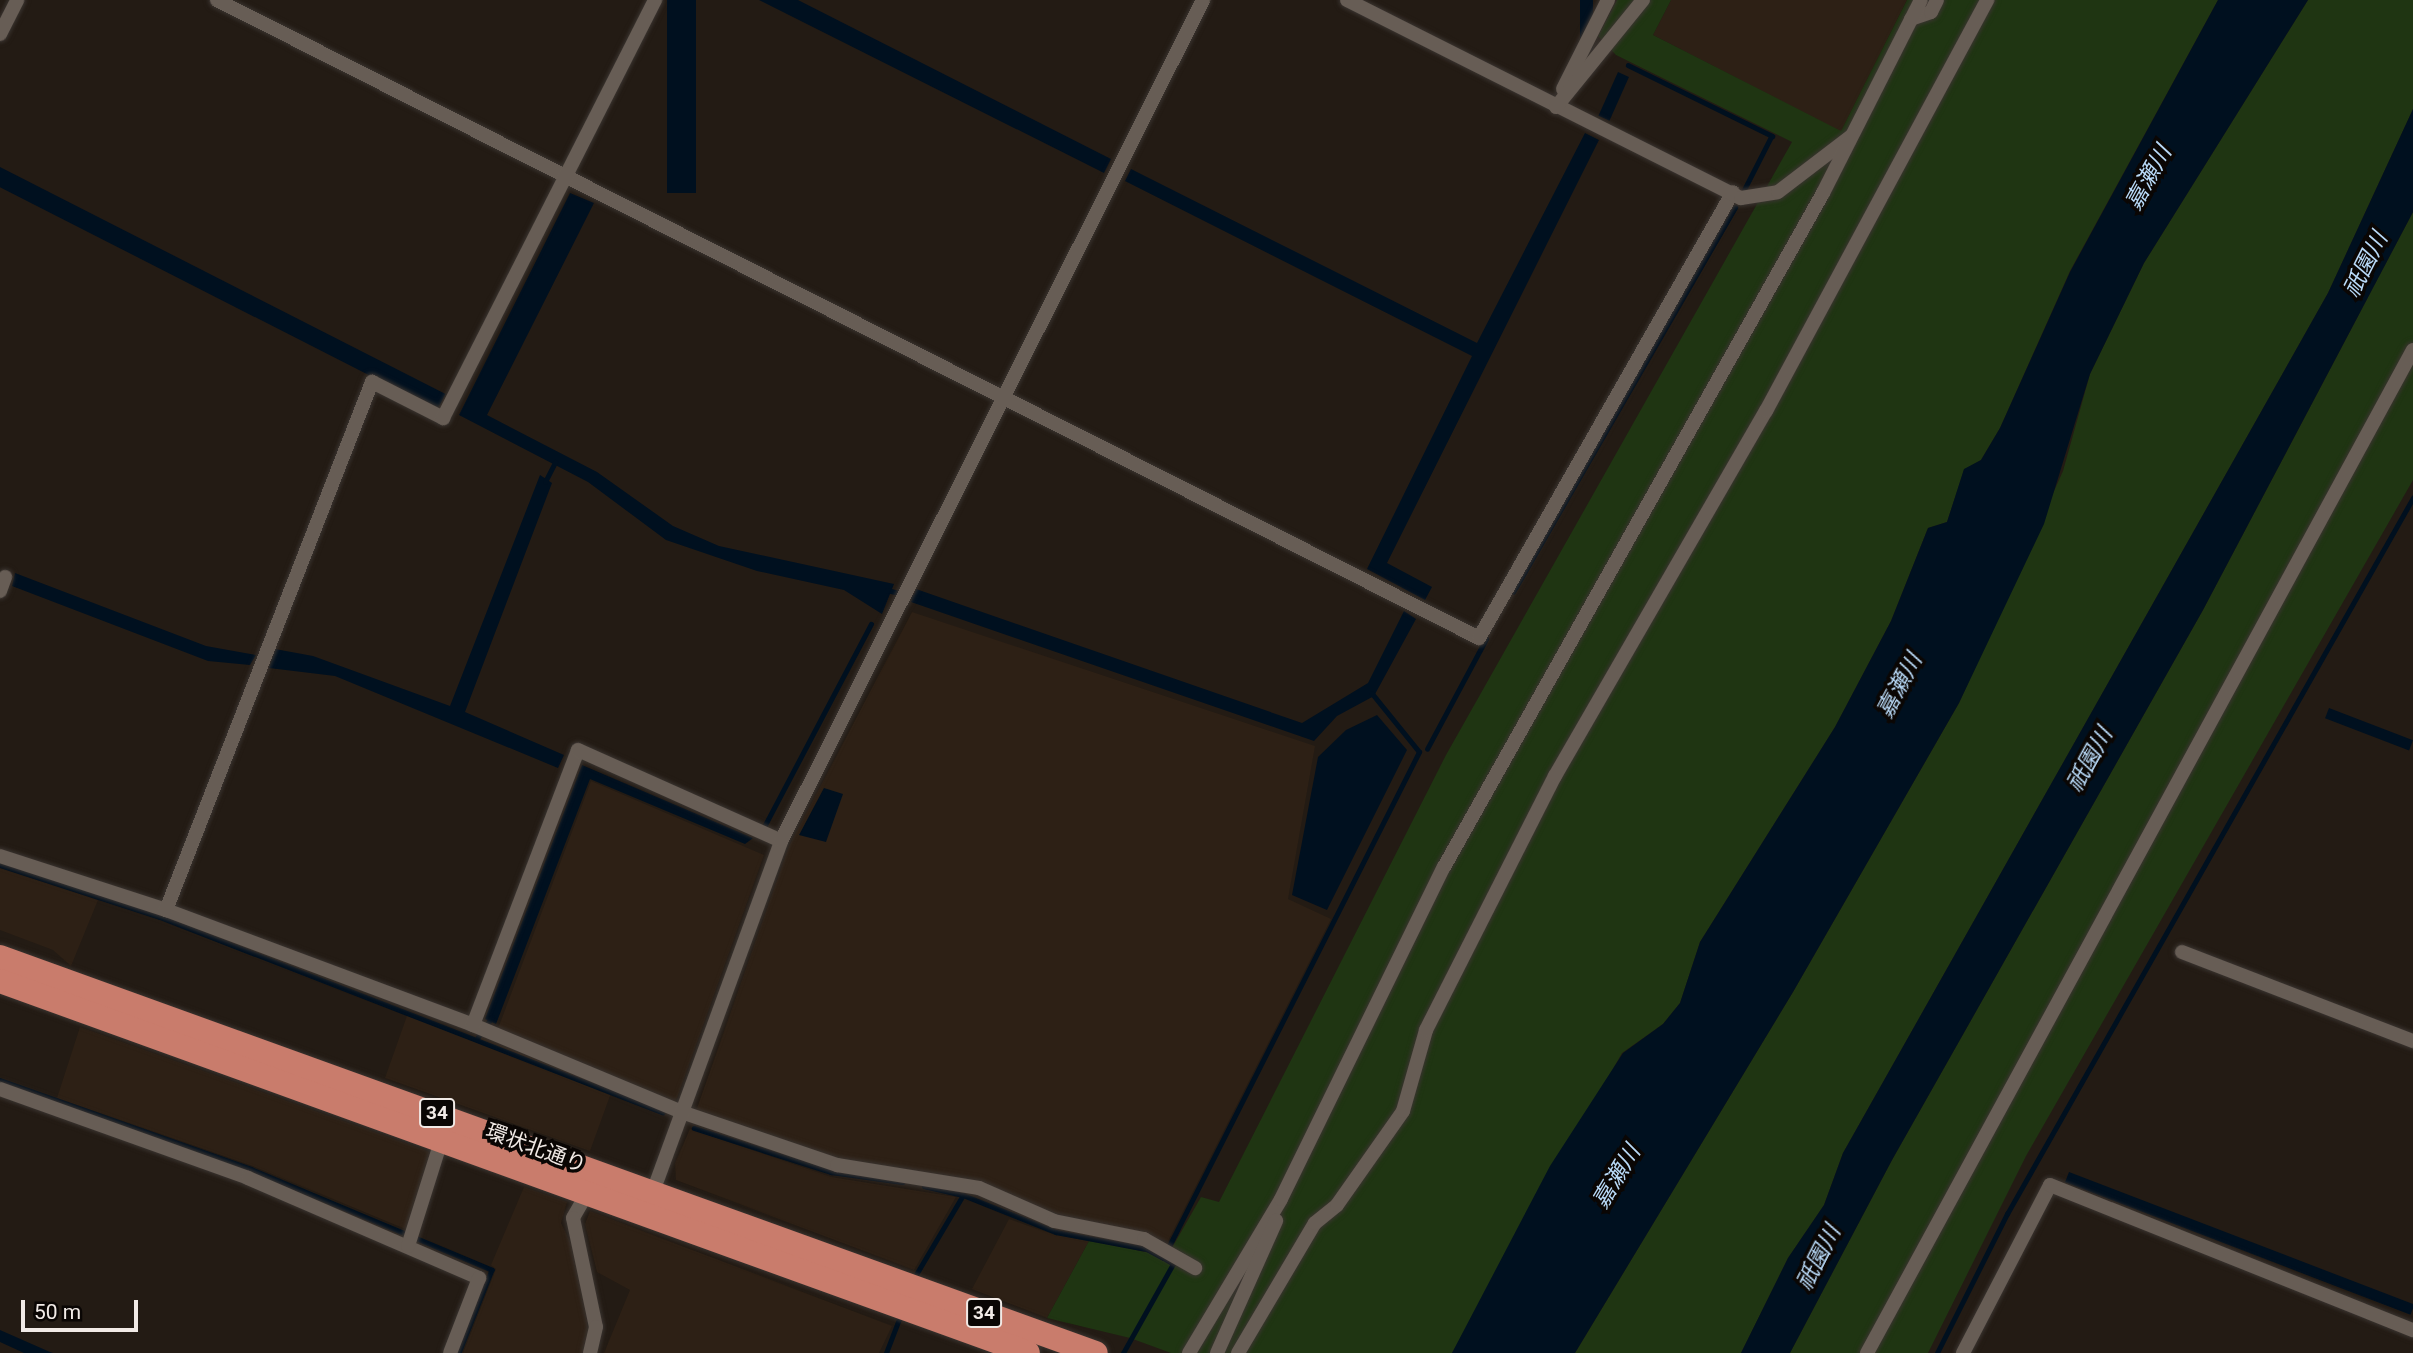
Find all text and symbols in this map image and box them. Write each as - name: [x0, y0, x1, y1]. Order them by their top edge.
- water label: 嘉瀬川: [2120, 141, 2178, 215]
- water label: 祇園川: [2338, 228, 2394, 302]
- water label: 嘉瀬川: [1872, 649, 1928, 723]
- water label: 祇園川: [2061, 723, 2119, 797]
- road number: 34: [418, 1098, 456, 1128]
- street label: 環状北通り: [482, 1118, 590, 1178]
- water label: 嘉瀬川: [1587, 1140, 1647, 1214]
- water label: 祇園川: [1791, 1221, 1847, 1295]
- scale bar: [24, 1286, 142, 1330]
- road number: 34: [965, 1298, 1003, 1329]
- text: 50 m: [34, 1300, 81, 1324]

